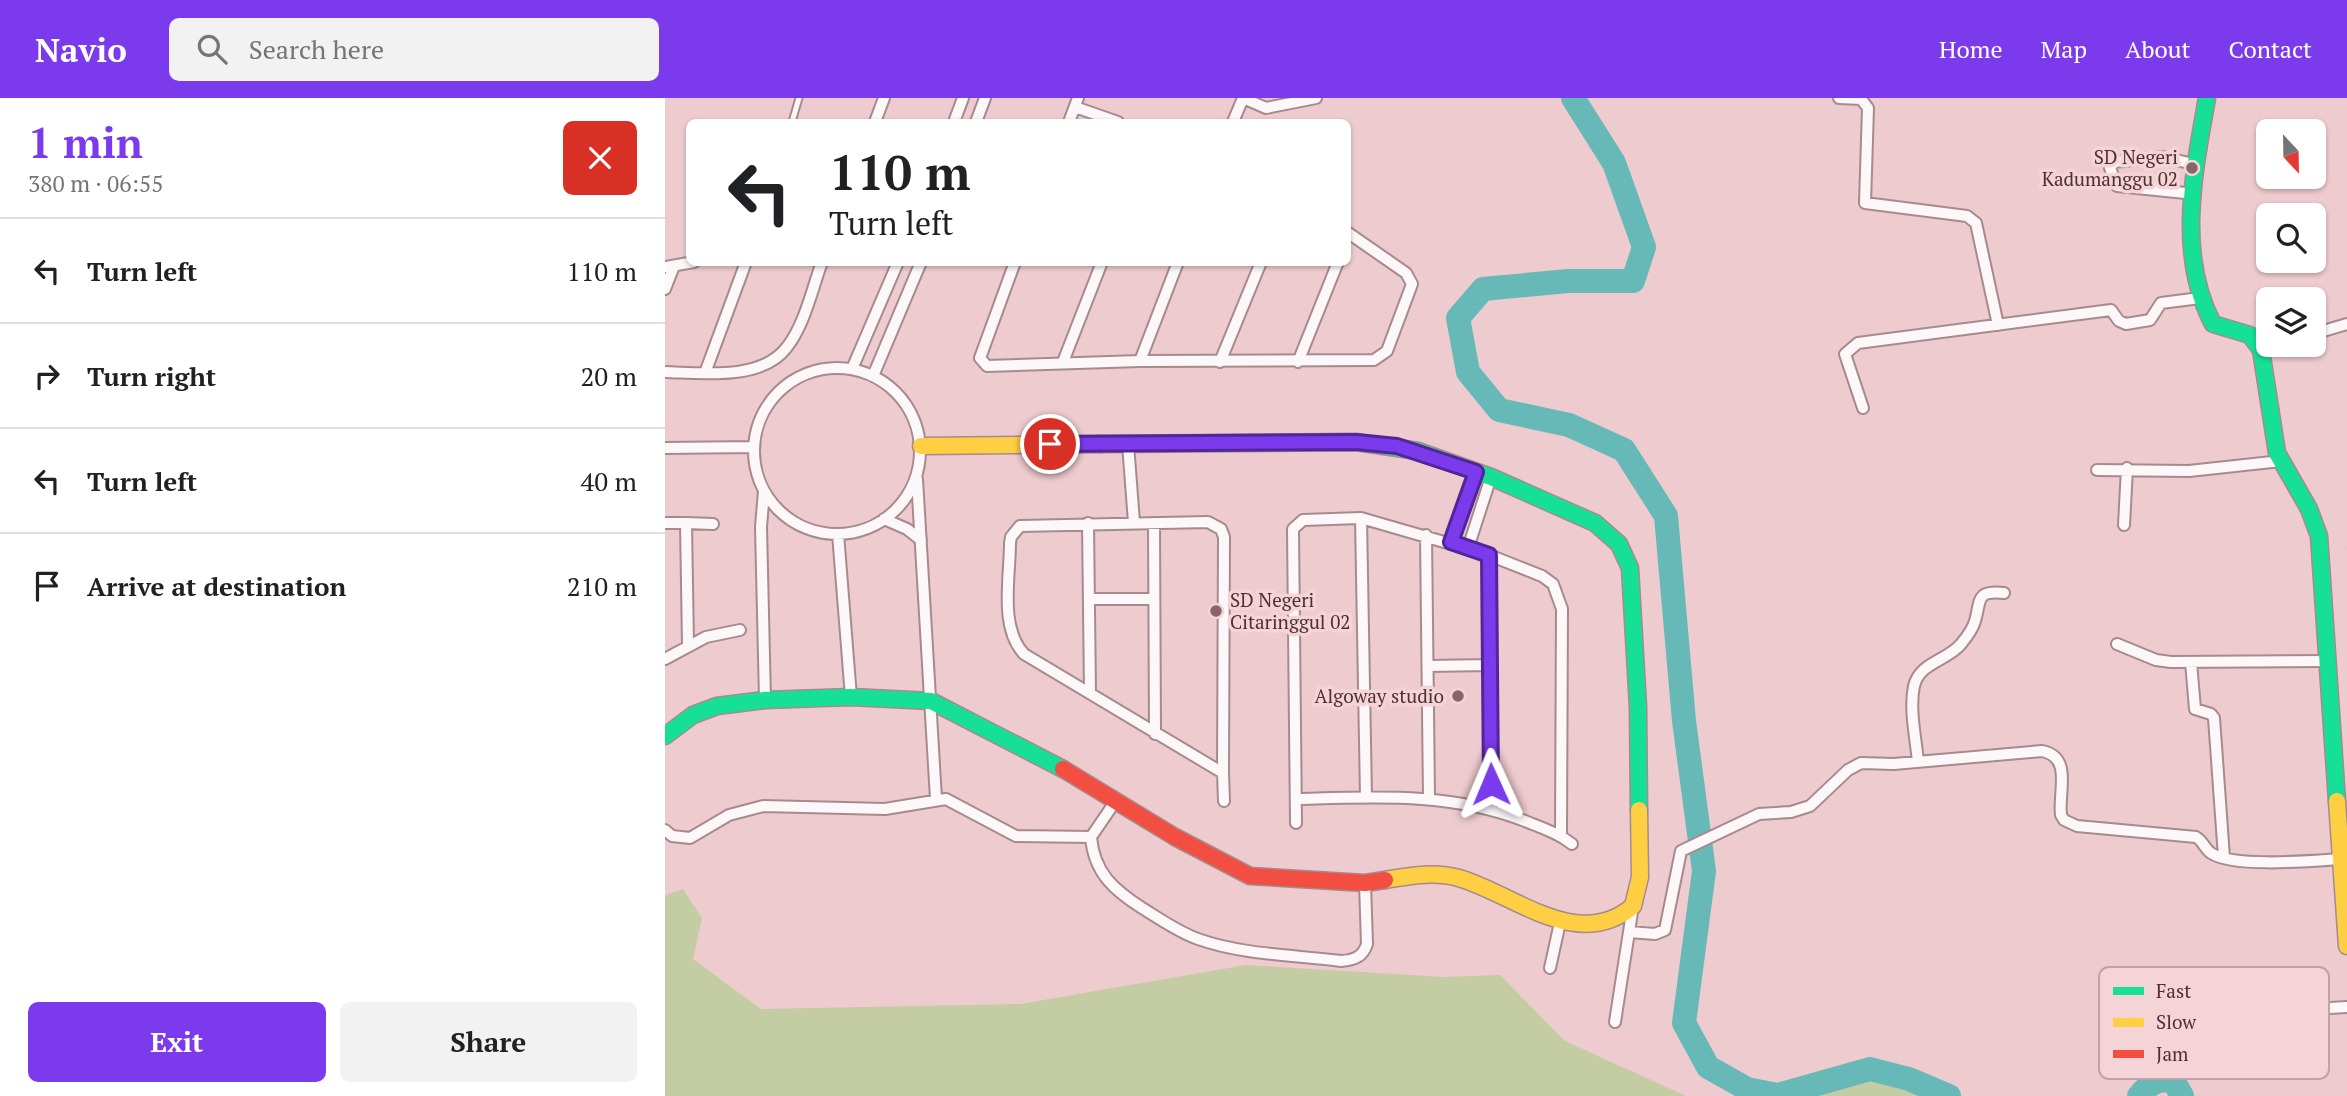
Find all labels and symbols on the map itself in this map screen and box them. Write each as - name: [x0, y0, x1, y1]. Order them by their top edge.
- north arrow: [2256, 119, 2326, 189]
- place label: SD Negeri Kadumanggu 02: [2042, 144, 2178, 191]
- marker: SD Negeri Kadumanggu 02: [2184, 160, 2200, 176]
- pin: [1020, 414, 1080, 474]
- place label: SD Negeri Citaringgul 02: [1230, 587, 1350, 634]
- marker: SD Negeri Citaringgul 02: [1208, 603, 1224, 619]
- place label: Algoway studio: [1314, 683, 1444, 708]
- marker: Algoway studio: [1450, 688, 1466, 704]
- position arrow: [1454, 747, 1528, 821]
- legend: [2099, 967, 2329, 1079]
- text: Fast: [2156, 978, 2191, 1003]
- text: Slow: [2156, 1009, 2197, 1034]
- text: Jam: [2156, 1041, 2189, 1066]

